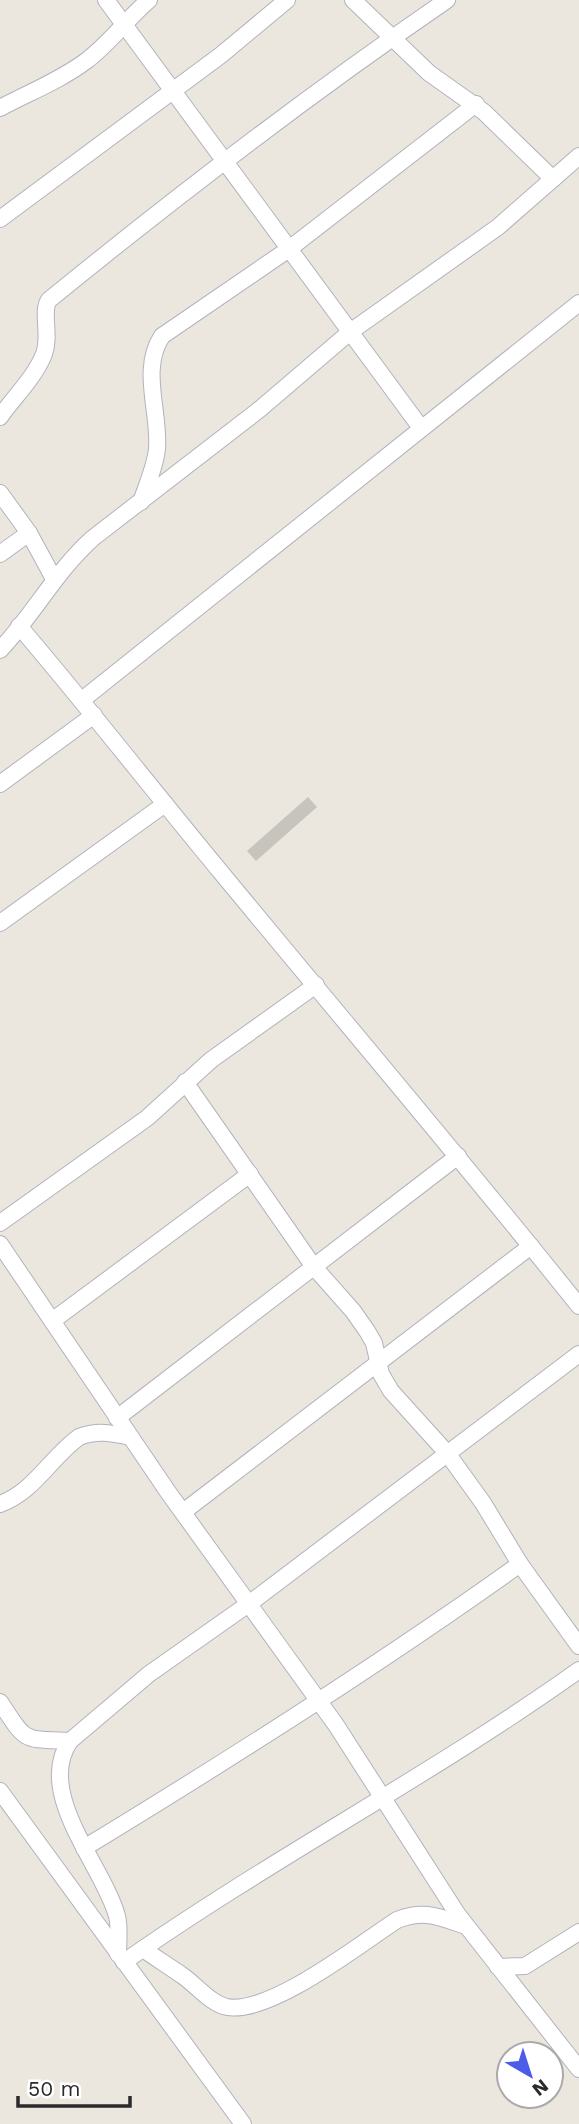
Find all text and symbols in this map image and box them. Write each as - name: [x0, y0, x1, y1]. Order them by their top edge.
- north arrow: [495, 2040, 565, 2110]
- scale bar: [18, 2064, 130, 2108]
- text: N: [528, 2074, 553, 2101]
- text: 50 m: [28, 2076, 80, 2101]

